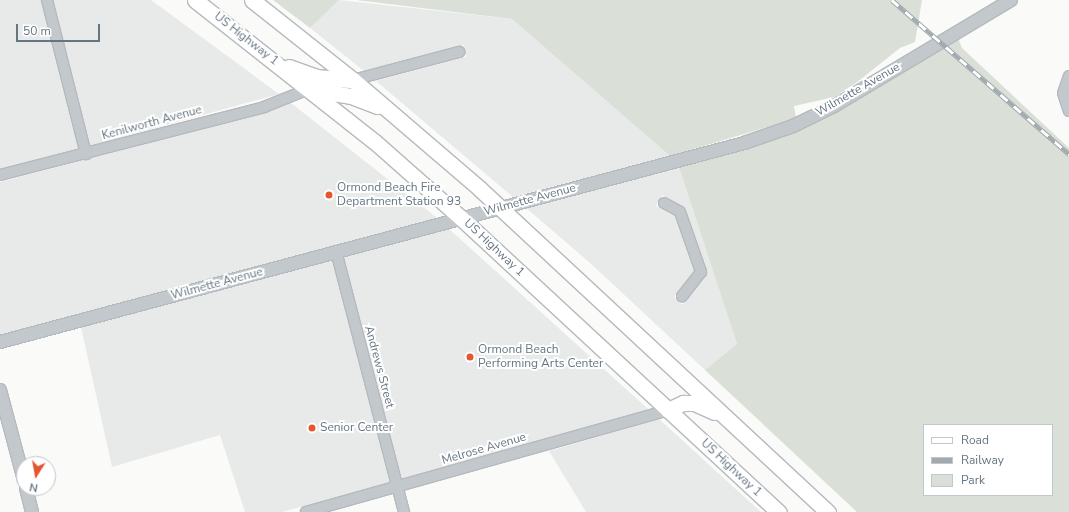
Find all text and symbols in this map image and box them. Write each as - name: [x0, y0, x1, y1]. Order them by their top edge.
- street label: US Highway 1: [211, 9, 281, 69]
- scale bar: [18, 16, 102, 42]
- text: 50 m: [23, 23, 51, 39]
- street label: Wilmette Avenue: [813, 60, 903, 120]
- street label: Kenilworth Avenue: [100, 103, 204, 143]
- place label: Ormond Beach Fire Department Station 93: [337, 181, 461, 209]
- street label: Wilmette Avenue: [482, 181, 578, 219]
- marker: Ormond Beach Fire Department Station 93: [324, 190, 334, 200]
- street label: US Highway 1: [461, 216, 527, 280]
- street label: Wilmette Avenue: [169, 265, 265, 303]
- street label: Andrews Street: [361, 324, 397, 410]
- place label: Ormond Beach Performing Arts Center: [478, 343, 603, 371]
- marker: Ormond Beach Performing Arts Center: [465, 352, 475, 362]
- place label: Senior Center: [320, 421, 393, 435]
- marker: Senior Center: [307, 423, 317, 433]
- legend: [923, 424, 1053, 496]
- street label: Melrose Avenue: [440, 430, 528, 468]
- text: Road: [961, 432, 989, 448]
- street label: US Highway 1: [698, 436, 764, 500]
- text: Railway: [961, 452, 1004, 468]
- north arrow: [16, 456, 56, 496]
- text: Park: [961, 472, 985, 488]
- text: N: [28, 479, 39, 495]

